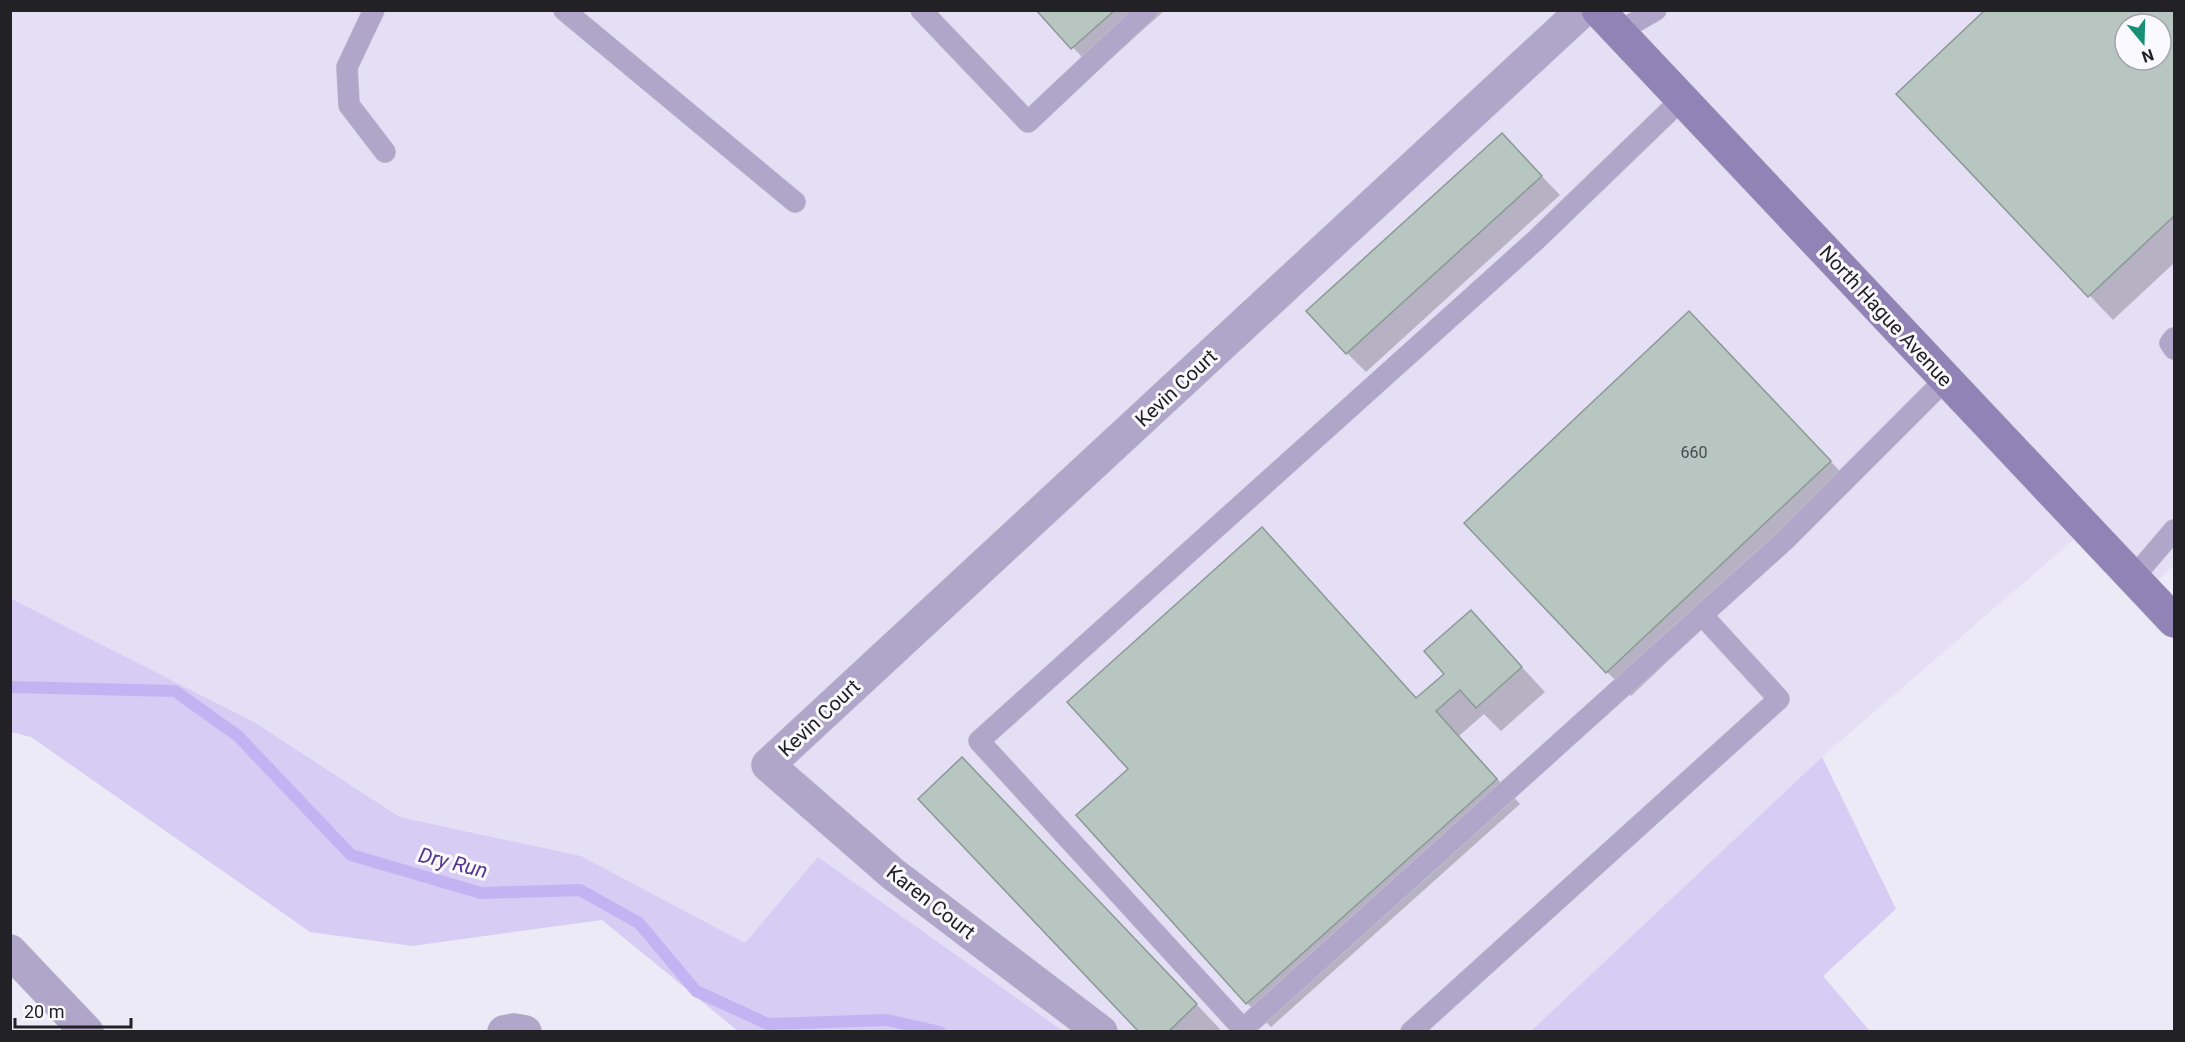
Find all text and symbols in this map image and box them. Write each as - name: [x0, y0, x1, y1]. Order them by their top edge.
- north arrow: [2113, 12, 2173, 72]
- text: N: [2139, 45, 2156, 67]
- street label: North Hague Avenue: [1815, 241, 1957, 391]
- street label: Kevin Court: [1130, 344, 1222, 432]
- house number: 660: [1681, 443, 1707, 462]
- street label: Kevin Court: [773, 674, 865, 762]
- water label: Dry Run: [416, 843, 490, 883]
- street label: Karen Court: [882, 860, 980, 944]
- scale bar: [15, 991, 130, 1029]
- text: 20 m: [24, 1001, 64, 1022]

